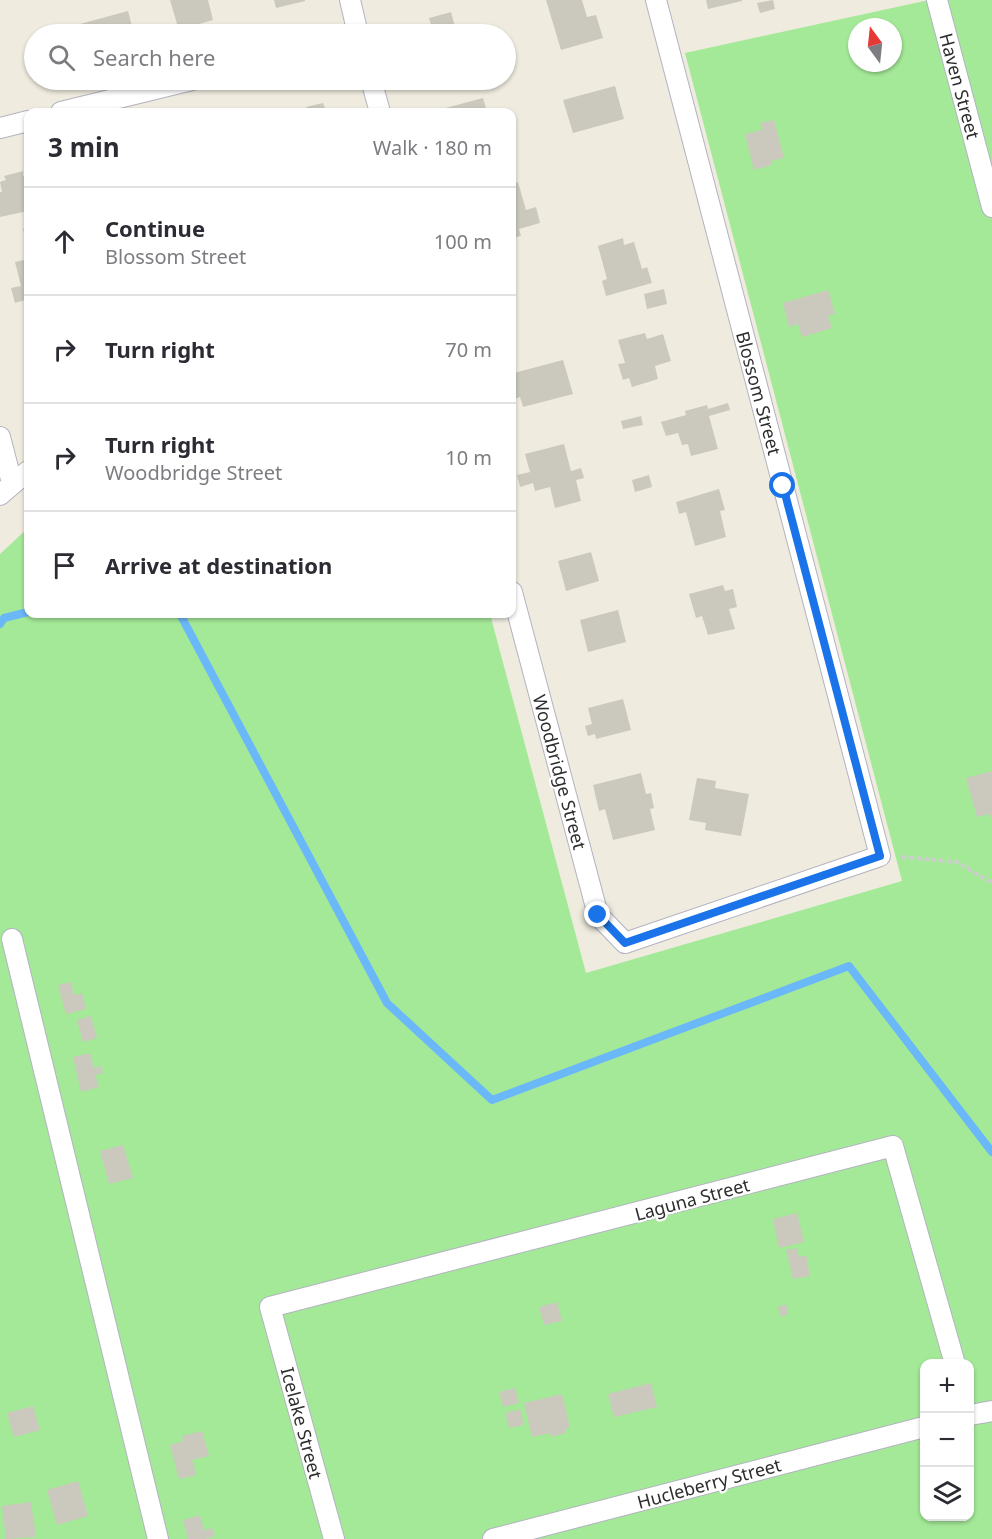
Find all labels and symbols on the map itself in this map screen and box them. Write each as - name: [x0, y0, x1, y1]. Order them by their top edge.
- north arrow: [848, 18, 902, 72]
- street label: Haven Street: [934, 30, 986, 142]
- street label: Blossom Street: [731, 328, 787, 458]
- route start: [769, 472, 795, 498]
- street label: Woodbridge Street: [528, 692, 592, 853]
- route end: [584, 901, 610, 927]
- street label: Laguna Street: [632, 1172, 753, 1226]
- street label: Icelake Street: [276, 1365, 329, 1482]
- street label: Hucleberry Street: [634, 1452, 784, 1514]

